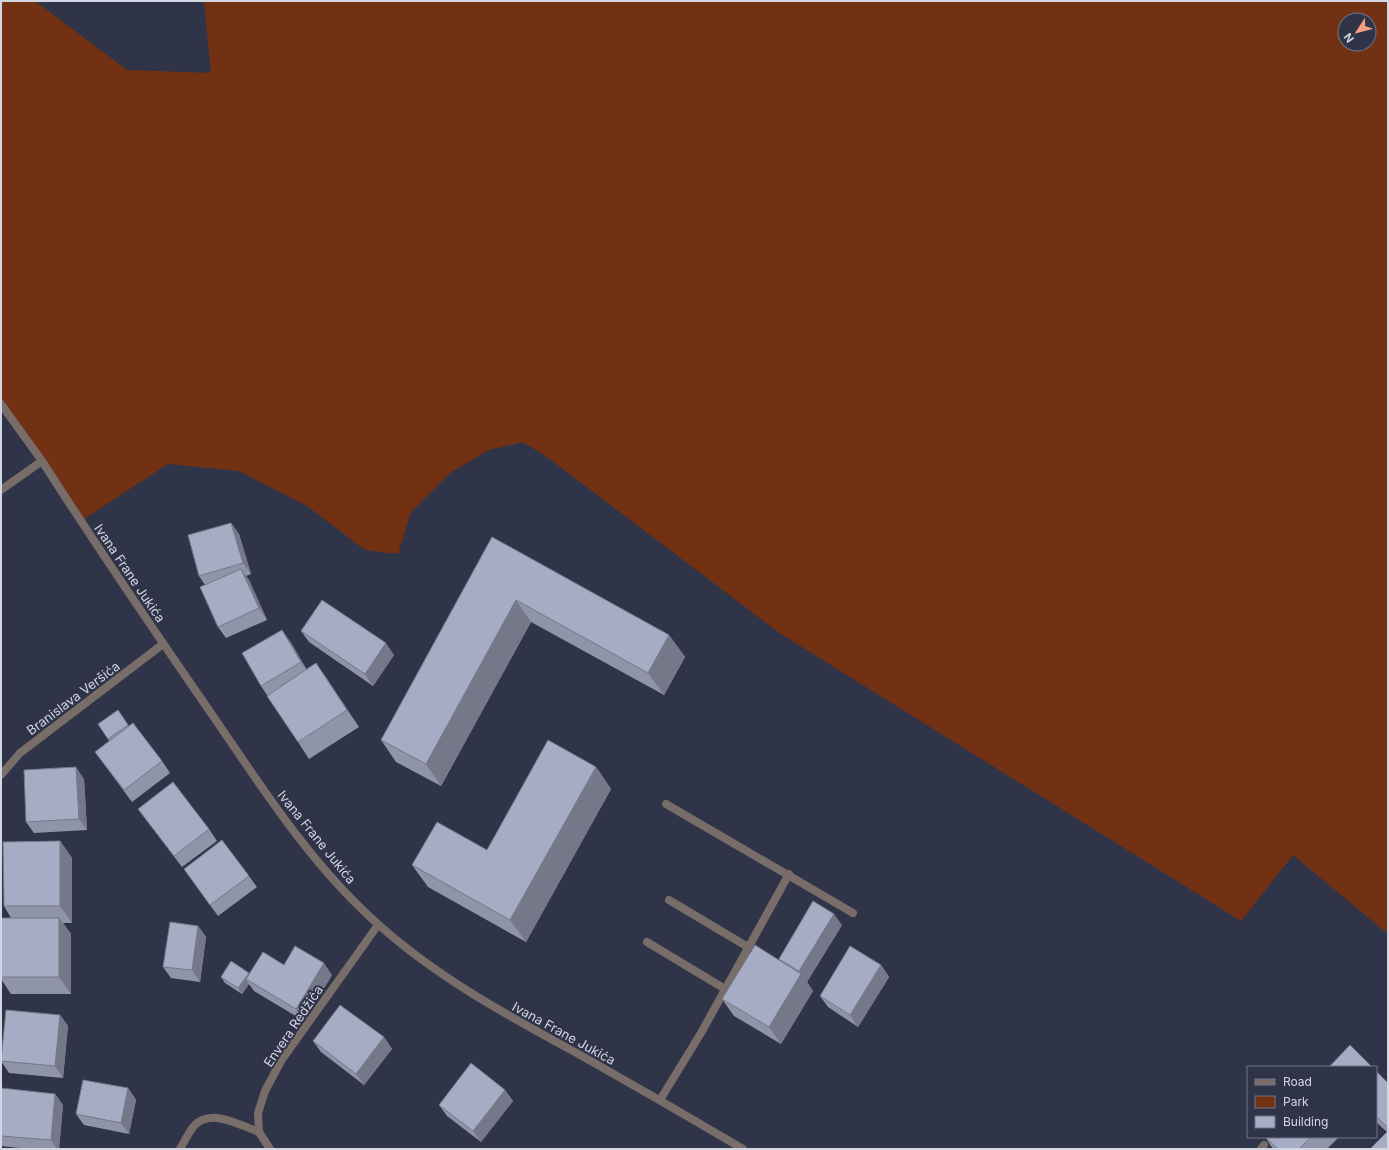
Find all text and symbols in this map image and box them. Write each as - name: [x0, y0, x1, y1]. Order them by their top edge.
- north arrow: [1337, 12, 1377, 52]
- text: N: [1341, 30, 1357, 45]
- street label: Ivana Frane Jukića: [91, 521, 169, 625]
- street label: Branislava Veršića: [23, 658, 123, 738]
- street label: Ivana Frane Jukića: [274, 787, 360, 887]
- street label: Envera Redžića: [260, 982, 326, 1070]
- street label: Ivana Frane Jukića: [510, 998, 618, 1068]
- legend: [1247, 1066, 1377, 1138]
- text: Road: [1283, 1074, 1312, 1089]
- text: Park: [1283, 1094, 1309, 1109]
- text: Building: [1283, 1114, 1328, 1129]

